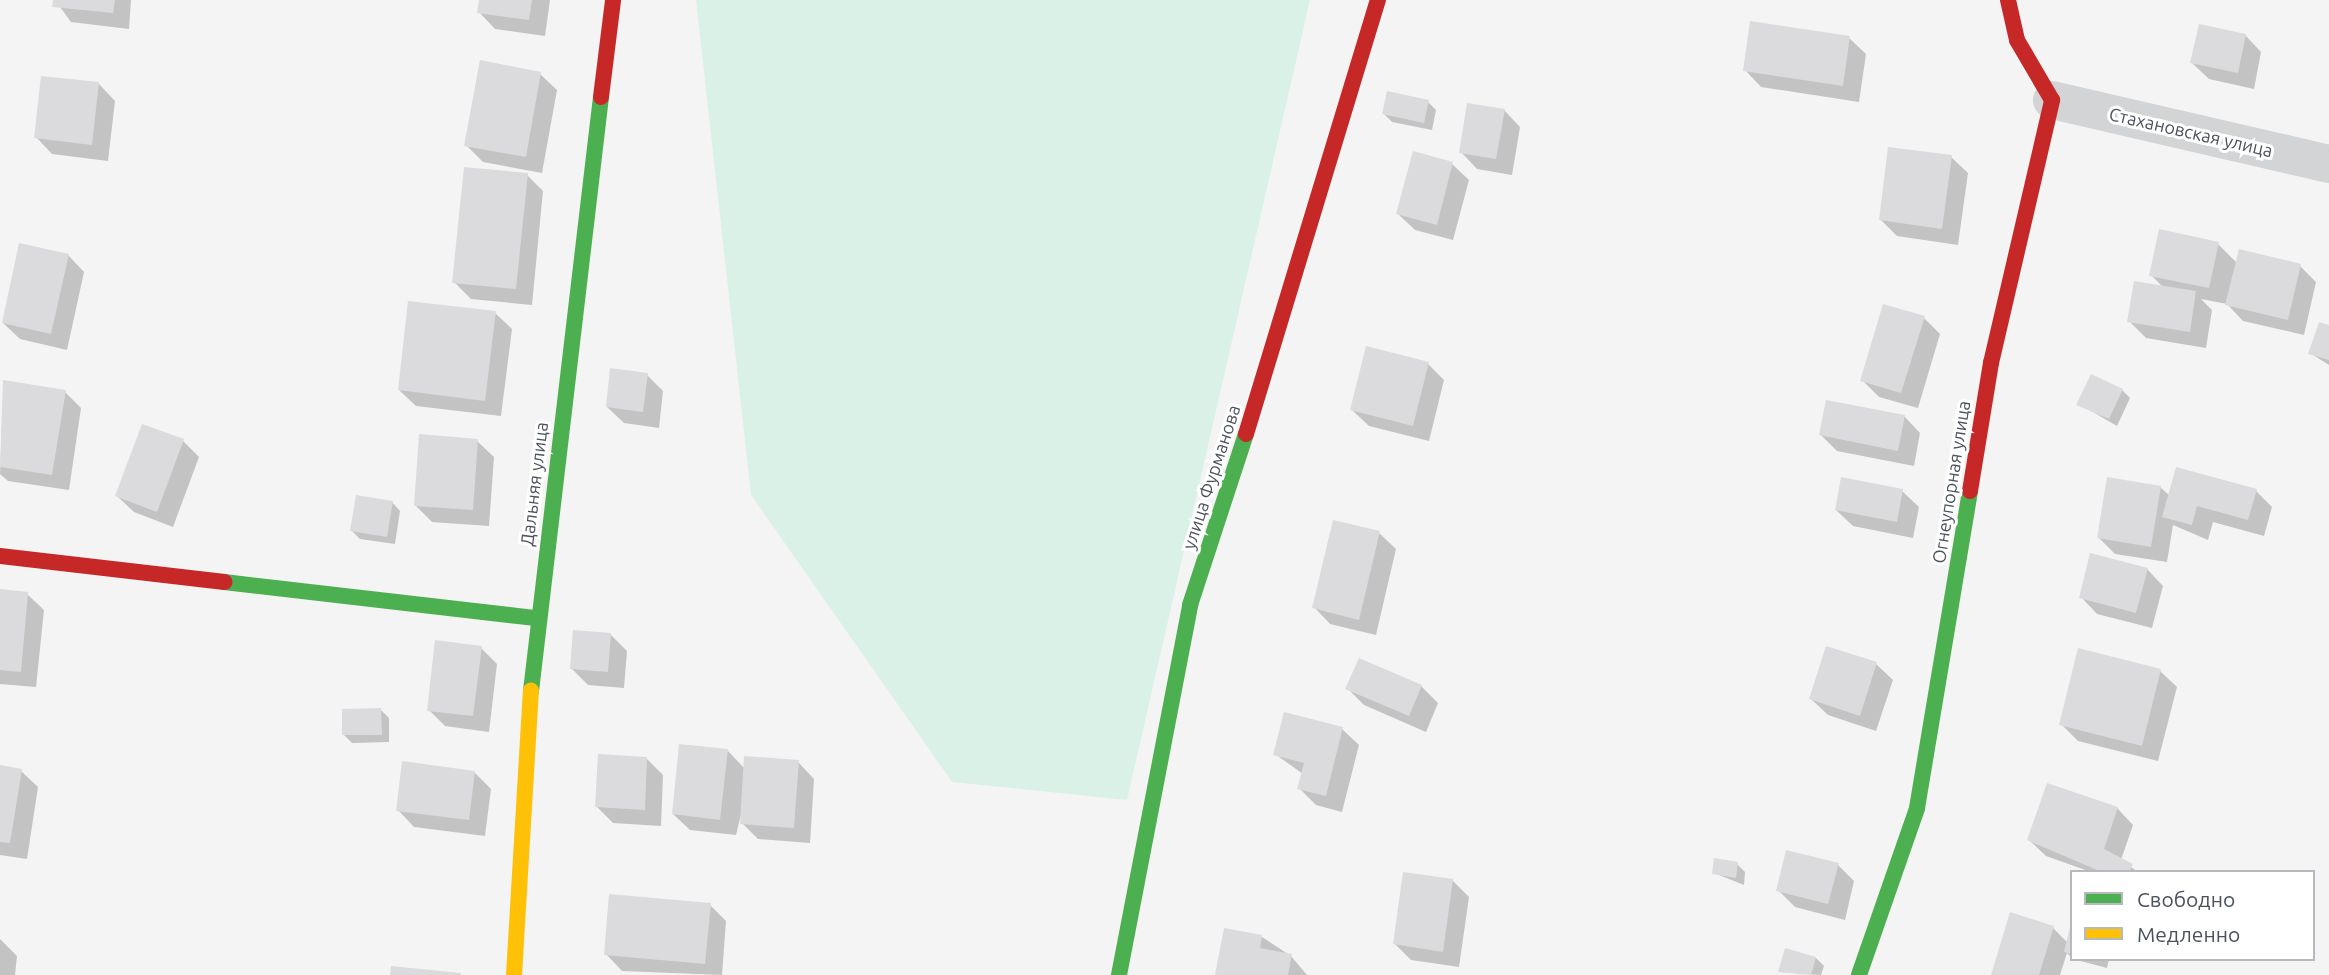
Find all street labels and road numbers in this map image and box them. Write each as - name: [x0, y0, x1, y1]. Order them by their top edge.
- street label: Стахановская улица: [2107, 103, 2275, 161]
- street label: Огнеупорная улица: [1927, 399, 1975, 565]
- street label: улица Фурманова: [1177, 402, 1245, 552]
- street label: Дальняя улица: [516, 421, 552, 547]

